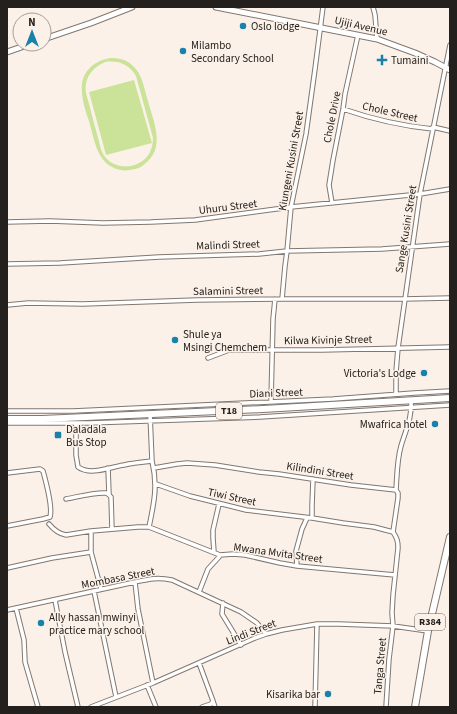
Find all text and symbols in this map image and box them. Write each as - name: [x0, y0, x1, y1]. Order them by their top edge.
- north arrow: [12, 12, 52, 52]
- street label: Ujiji Avenue: [333, 13, 390, 40]
- text: N: [28, 15, 36, 30]
- place label: Oslo lodge: [251, 19, 300, 34]
- marker: Oslo lodge: [238, 21, 248, 31]
- place label: Milambo Secondary School: [191, 38, 274, 66]
- marker: Milambo Secondary School: [178, 46, 188, 56]
- place label: Tumaini: [391, 53, 428, 68]
- marker: Tumaini: [376, 54, 388, 66]
- street label: Chole Drive: [320, 89, 344, 144]
- street label: Chole Street: [361, 98, 419, 126]
- street label: Kiungeni Kusini Street: [275, 110, 307, 212]
- street label: Sange Kusini Street: [392, 184, 420, 274]
- street label: Uhuru Street: [198, 196, 258, 218]
- street label: Malindi Street: [196, 236, 260, 254]
- street label: Salamini Street: [193, 283, 263, 299]
- place label: Shule ya Msingi Chemchem: [183, 327, 267, 355]
- street label: Kilwa Kivinje Street: [284, 332, 373, 348]
- marker: Shule ya Msingi Chemchem: [170, 335, 180, 345]
- place label: Victoria's Lodge: [344, 366, 417, 381]
- marker: Victoria's Lodge: [419, 368, 429, 378]
- street label: Diani Street: [249, 385, 303, 401]
- road number: T18: [216, 403, 242, 419]
- place label: Mwafrica hotel: [360, 417, 427, 432]
- marker: Mwafrica hotel: [430, 419, 440, 429]
- place label: Daladala Bus Stop: [66, 422, 107, 450]
- marker: Daladala Bus Stop: [53, 430, 63, 440]
- street label: Kilindini Street: [285, 458, 355, 484]
- street label: Tiwi Street: [206, 485, 258, 509]
- street label: Mwana Mvita Street: [233, 539, 324, 567]
- street label: Mombasa Street: [80, 563, 156, 592]
- place label: Ally hassan mwinyi practice mary school: [49, 610, 145, 638]
- road number: R384: [415, 614, 445, 630]
- street label: Lindi Street: [224, 615, 279, 648]
- marker: Ally hassan mwinyi practice mary school: [36, 618, 46, 628]
- street label: Tanga Street: [370, 637, 390, 695]
- place label: Kisarika bar: [266, 687, 320, 702]
- marker: Kisarika bar: [323, 689, 333, 699]

